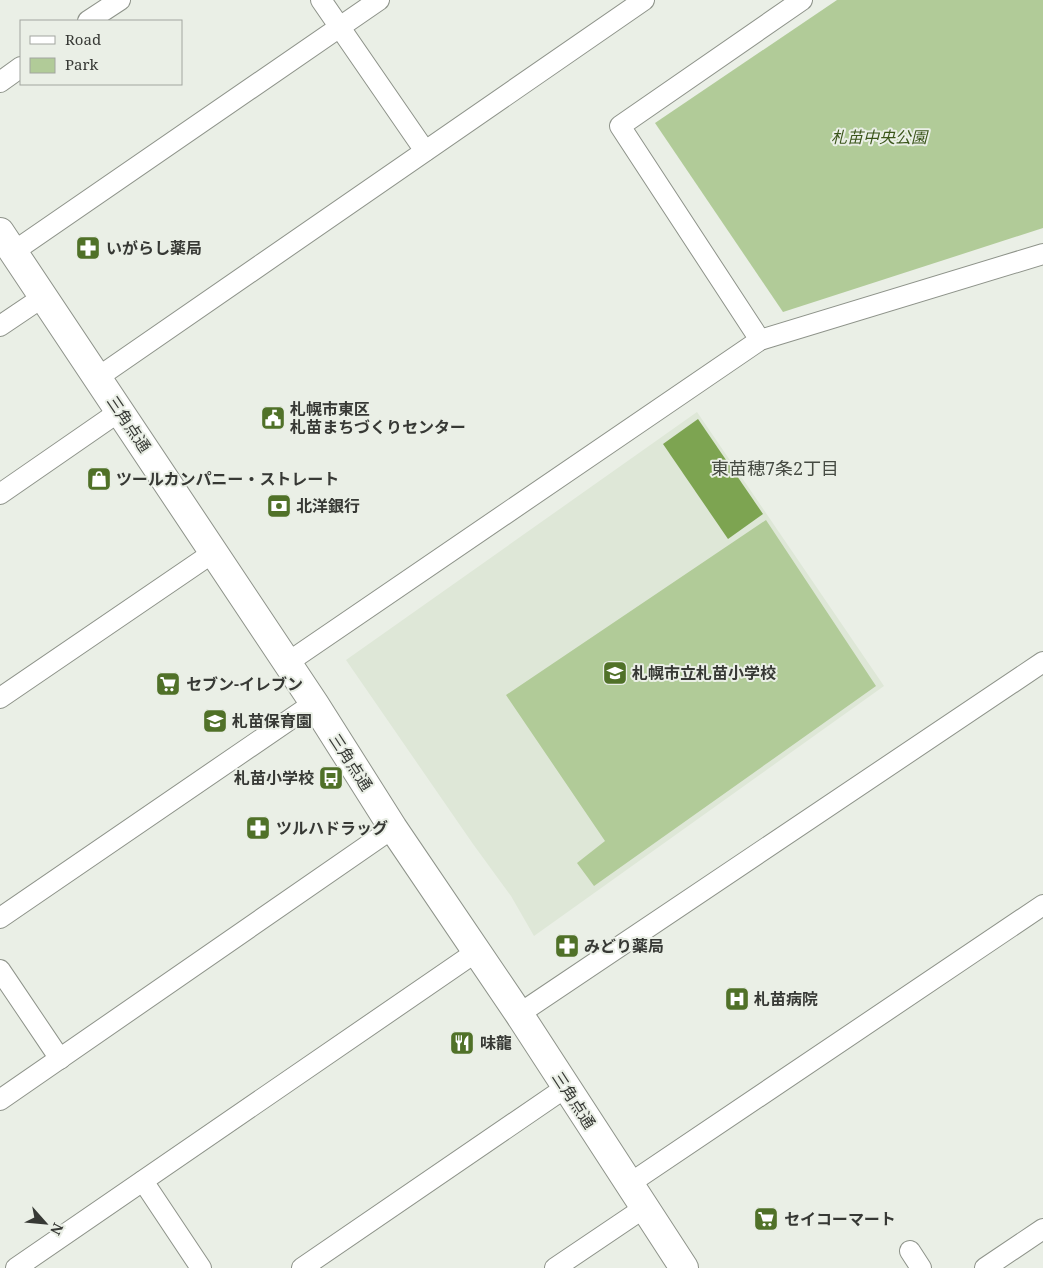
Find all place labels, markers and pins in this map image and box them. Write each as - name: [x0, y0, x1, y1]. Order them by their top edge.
- pharmacy icon: いがらし薬局: [75, 235, 101, 261]
- place label: いがらし薬局: [106, 237, 202, 259]
- place label: 札幌市東区 札苗まちづくりセンター: [290, 398, 466, 438]
- public building icon: 札幌市東区 札苗まちづくりセンター: [260, 405, 286, 431]
- shop icon: ツールカンパニー・ストレート: [86, 466, 112, 492]
- place label: ツールカンパニー・ストレート: [116, 468, 340, 490]
- bank icon: 北洋銀行: [266, 493, 292, 519]
- place label: 北洋銀行: [296, 495, 360, 517]
- school or university icon: 札幌市立札苗小学校: [602, 660, 628, 686]
- place label: 札幌市立札苗小学校: [632, 662, 776, 684]
- supermarket icon: セブン-イレブン: [155, 671, 181, 697]
- place label: セブン-イレブン: [186, 673, 303, 695]
- school or university icon: 札苗保育園: [202, 708, 228, 734]
- place label: 札苗保育園: [232, 710, 312, 732]
- bus stop icon: 札苗小学校: [318, 765, 344, 791]
- place label: 札苗小学校: [234, 767, 314, 789]
- pharmacy icon: ツルハドラッグ: [245, 815, 271, 841]
- place label: ツルハドラッグ: [276, 817, 388, 839]
- pharmacy icon: みどり薬局: [554, 933, 580, 959]
- place label: みどり薬局: [584, 935, 664, 957]
- hospital icon: 札苗病院: [724, 986, 750, 1012]
- place label: 札苗病院: [754, 988, 818, 1010]
- restaurant icon: 味龍: [449, 1030, 475, 1056]
- place label: 味龍: [480, 1032, 512, 1054]
- supermarket icon: セイコーマート: [753, 1206, 779, 1232]
- place label: セイコーマート: [784, 1208, 896, 1230]

